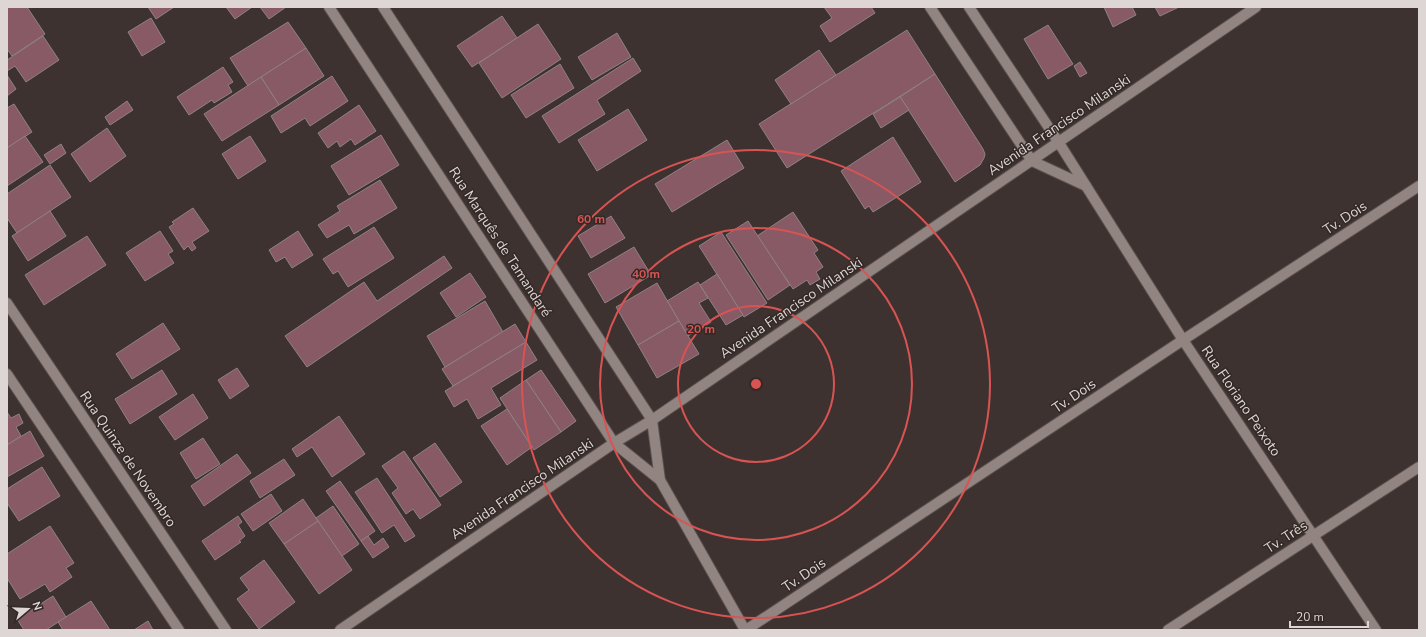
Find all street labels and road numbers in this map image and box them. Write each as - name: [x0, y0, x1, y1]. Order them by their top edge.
- street label: Avenida Francisco Milanski: [984, 70, 1134, 180]
- street label: Rua Marquês de Tamandaré: [444, 163, 556, 321]
- street label: Tv. Dois: [1319, 197, 1371, 239]
- street label: Avenida Francisco Milanski: [716, 253, 866, 363]
- street label: Rua Floriano Peixoto: [1197, 342, 1285, 460]
- street label: Tv. Dois: [1048, 374, 1100, 418]
- street label: Rua Quinze de Novembro: [75, 387, 181, 531]
- street label: Avenida Francisco Milanski: [447, 434, 597, 544]
- street label: Tv. Três: [1261, 516, 1311, 558]
- street label: Tv. Dois: [778, 553, 830, 597]

